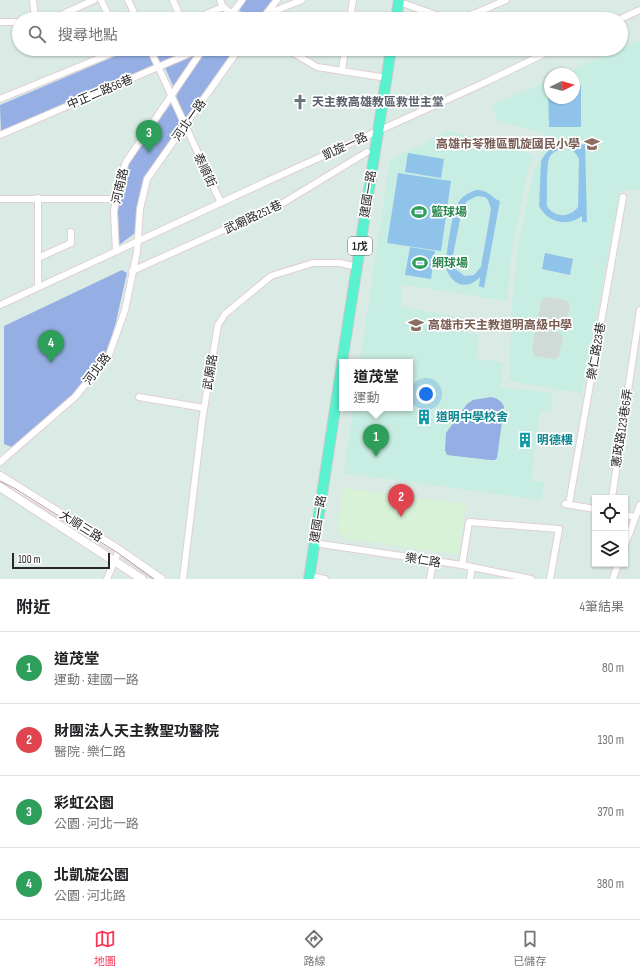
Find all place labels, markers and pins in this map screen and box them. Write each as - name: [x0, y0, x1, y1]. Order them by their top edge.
- church icon: 天主教高雄教區救世主堂: [291, 93, 309, 111]
- place label: 天主教高雄教區救世主堂: [312, 95, 444, 110]
- pin: 3: [136, 120, 162, 153]
- school or university icon: 高雄市苓雅區凱旋國民小學: [583, 135, 601, 153]
- place label: 高雄市苓雅區凱旋國民小學: [436, 137, 580, 152]
- sports icon: 籃球場: [410, 203, 428, 221]
- place label: 籃球場: [431, 205, 467, 220]
- sports icon: 網球場: [411, 254, 429, 272]
- place label: 網球場: [432, 256, 468, 271]
- school or university icon: 高雄市天主教道明高級中學: [407, 316, 425, 334]
- place label: 高雄市天主教道明高級中學: [428, 318, 572, 333]
- pin: 4: [38, 330, 64, 363]
- building icon: 道明中學校舍: [415, 408, 433, 426]
- place label: 道明中學校舍: [436, 410, 508, 425]
- pin: 1: [363, 424, 389, 457]
- building icon: 明德樓: [516, 431, 534, 449]
- place label: 明德樓: [537, 433, 573, 448]
- pin: 2: [388, 484, 414, 517]

